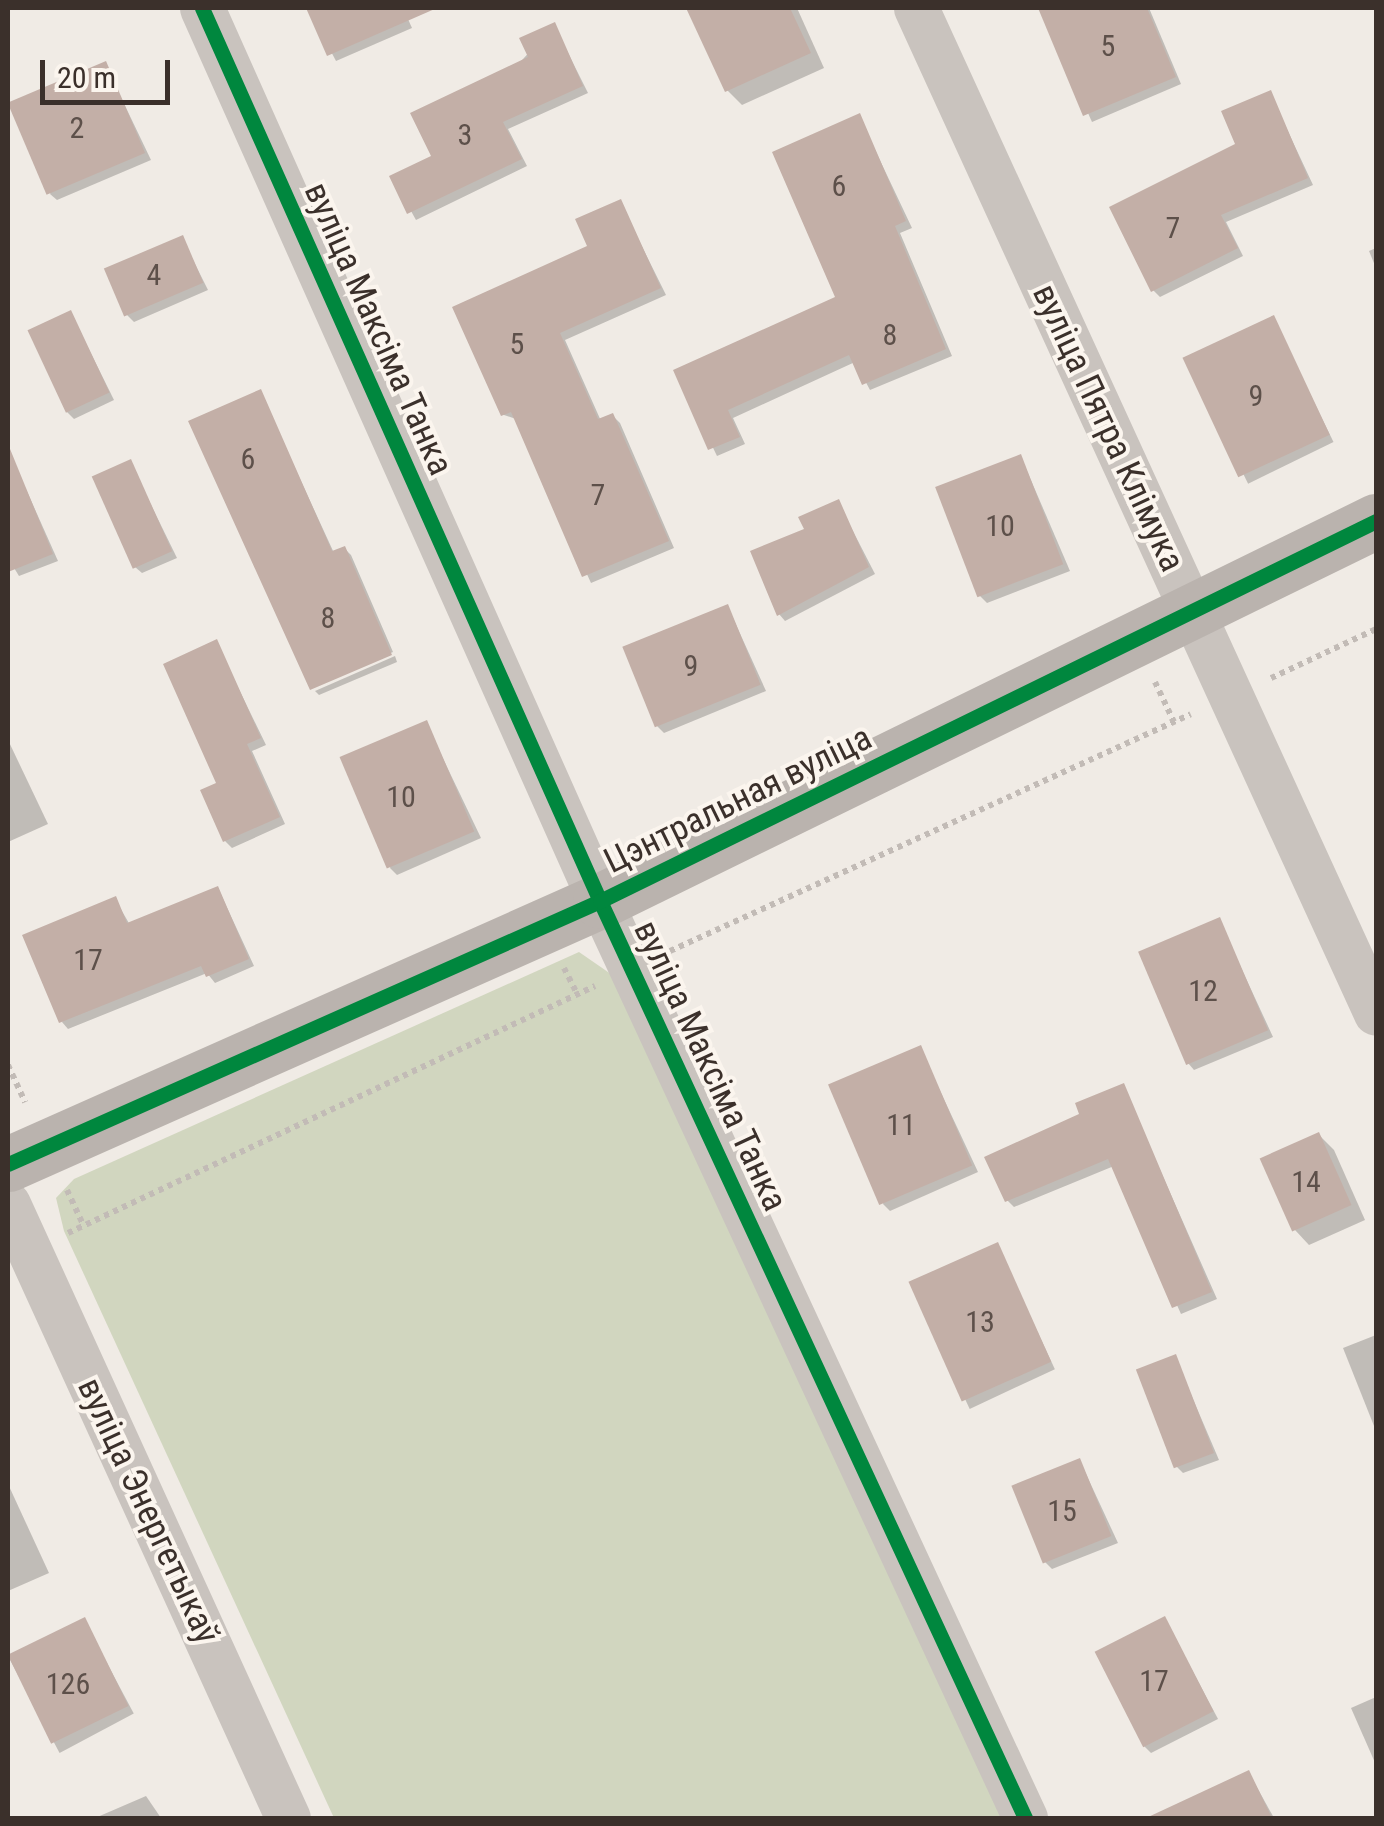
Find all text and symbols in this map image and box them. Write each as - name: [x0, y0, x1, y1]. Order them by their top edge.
- house number: 5: [1101, 28, 1115, 64]
- scale bar: [45, 40, 175, 102]
- text: 20 m: [57, 60, 116, 95]
- house number: 2: [70, 110, 84, 146]
- house number: 3: [458, 117, 472, 153]
- house number: 6: [832, 168, 846, 204]
- street label: вуліца Максіма Танка: [295, 176, 461, 482]
- house number: 7: [1166, 210, 1180, 246]
- house number: 4: [147, 257, 161, 293]
- street label: вуліца Пятра Клімука: [1023, 278, 1193, 578]
- house number: 8: [883, 317, 897, 353]
- house number: 5: [510, 326, 524, 362]
- house number: 9: [1249, 378, 1263, 414]
- house number: 6: [241, 441, 255, 477]
- house number: 7: [591, 477, 605, 513]
- house number: 10: [985, 508, 1015, 544]
- house number: 8: [321, 600, 335, 636]
- house number: 9: [684, 648, 698, 684]
- street label: Цэнтральная вуліца: [598, 717, 878, 883]
- house number: 10: [386, 779, 416, 815]
- street label: вуліца Максіма Танка: [624, 914, 796, 1218]
- house number: 17: [73, 942, 103, 978]
- house number: 12: [1188, 973, 1218, 1009]
- house number: 11: [886, 1107, 916, 1143]
- house number: 14: [1291, 1164, 1321, 1200]
- house number: 13: [965, 1304, 995, 1340]
- street label: вуліца Энергетыкаў: [68, 1372, 228, 1650]
- house number: 15: [1047, 1493, 1077, 1529]
- house number: 17: [1139, 1663, 1169, 1699]
- house number: 126: [46, 1666, 90, 1702]

